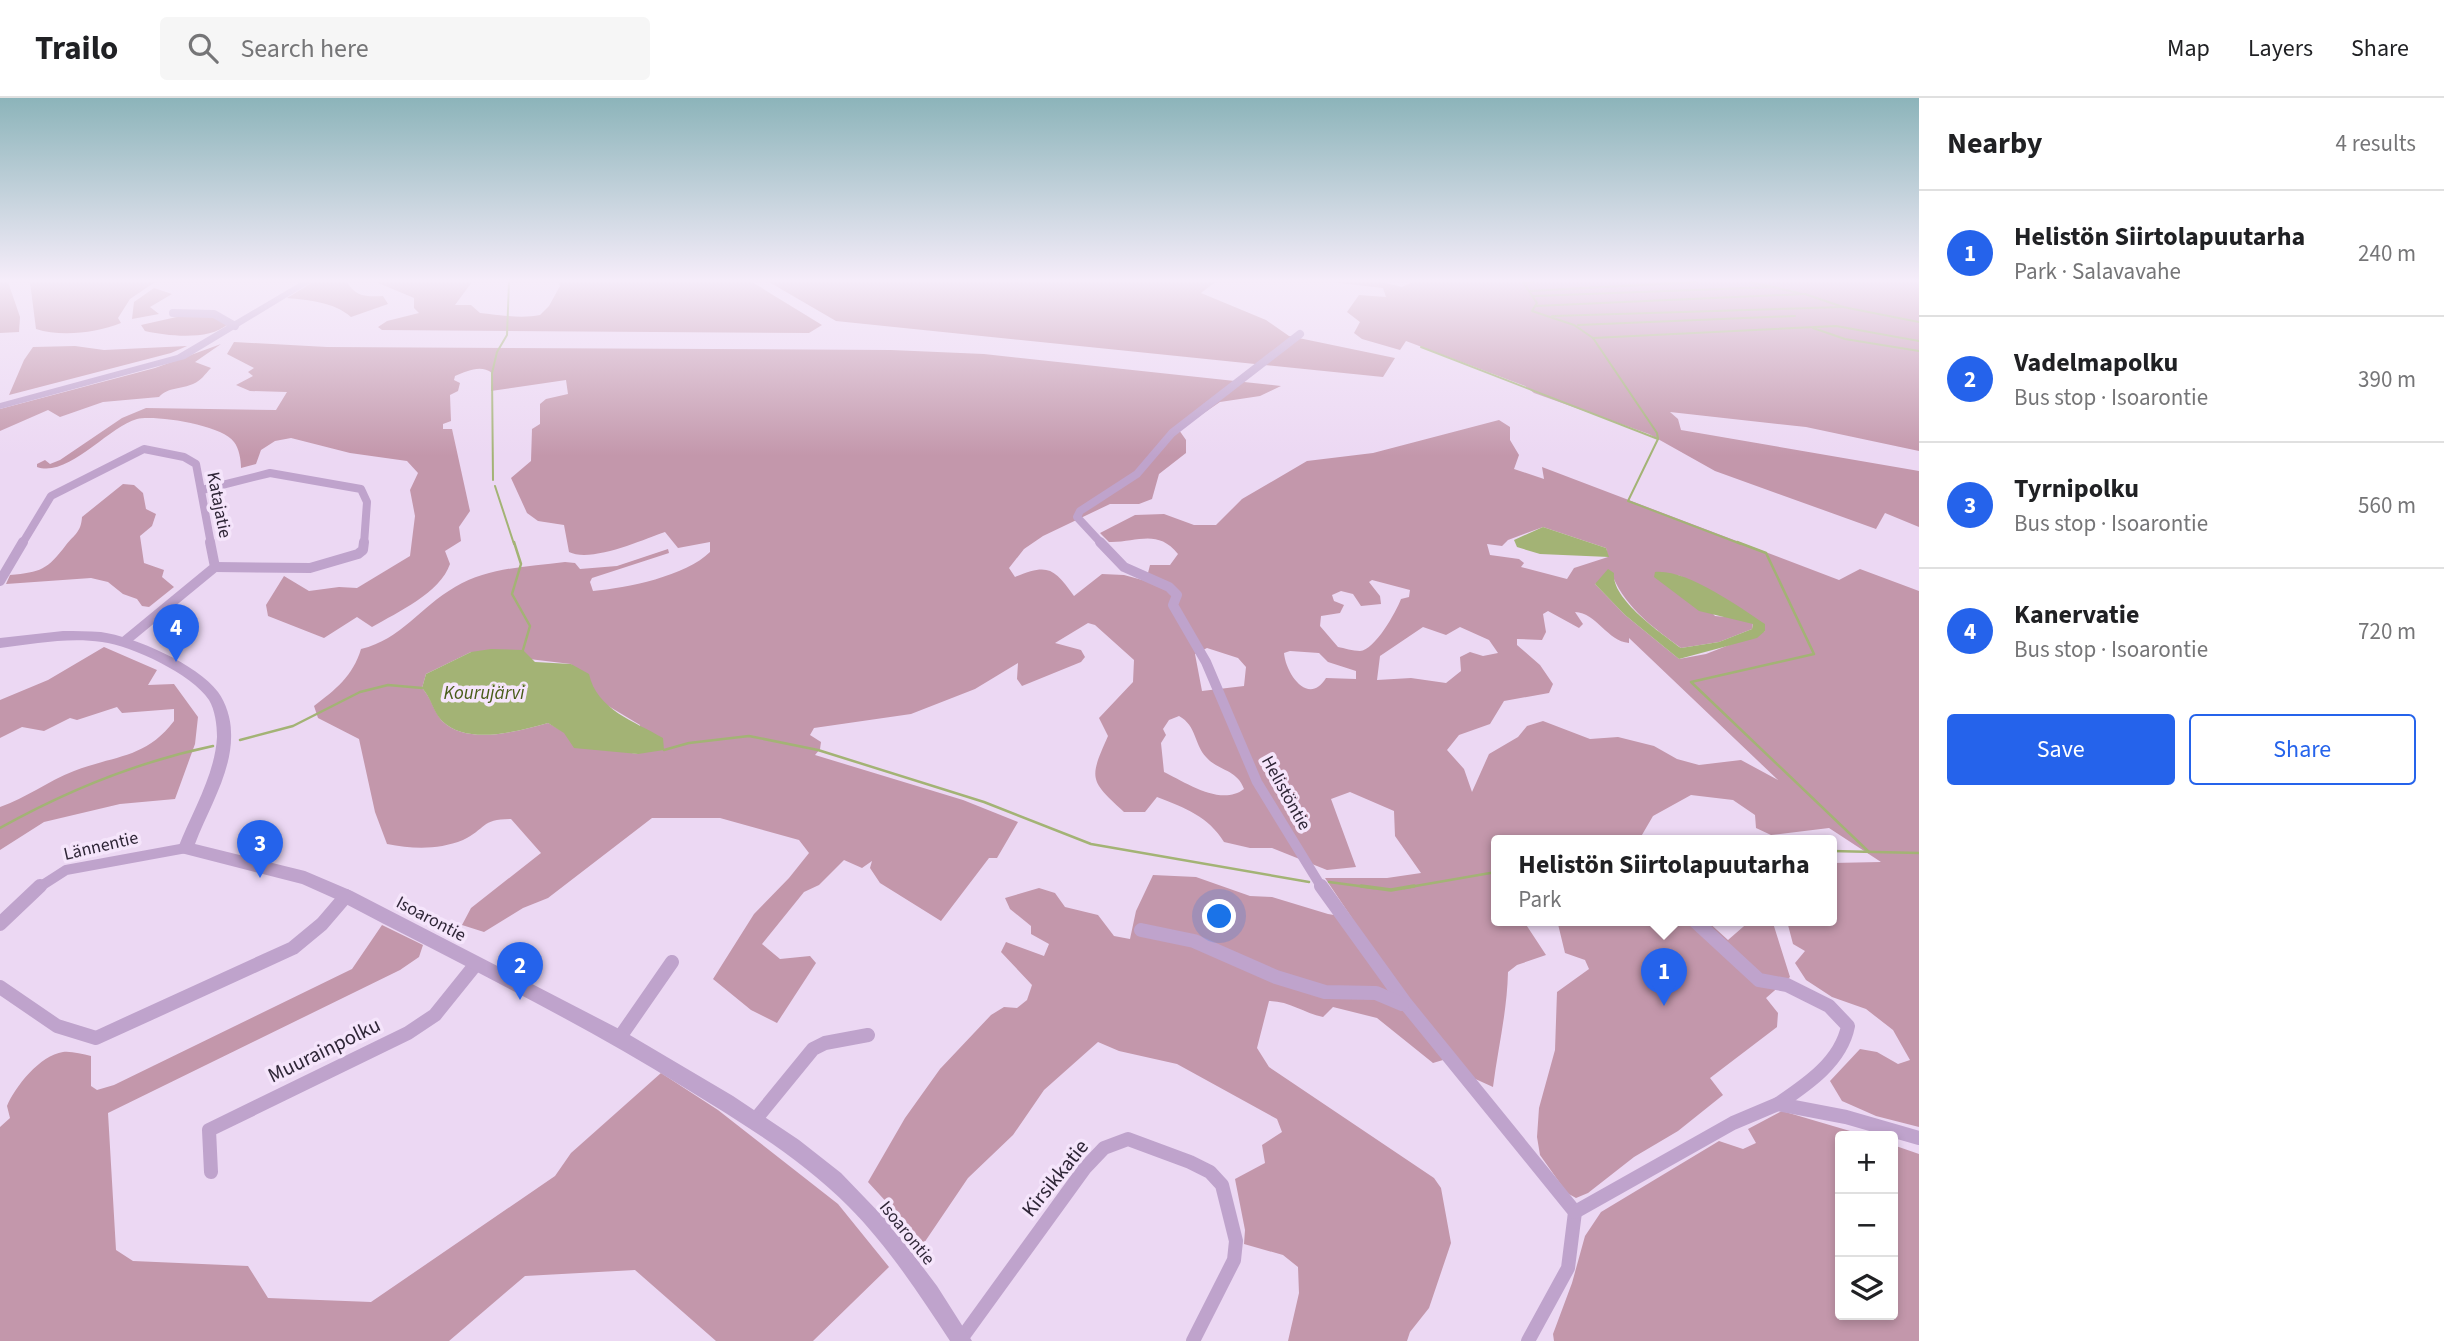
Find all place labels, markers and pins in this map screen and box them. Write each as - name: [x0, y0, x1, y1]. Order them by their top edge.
- pin: 4: [153, 604, 199, 662]
- pin: 3: [237, 820, 283, 878]
- pin: 2: [497, 942, 543, 1000]
- pin: 1: [1641, 948, 1687, 1006]

